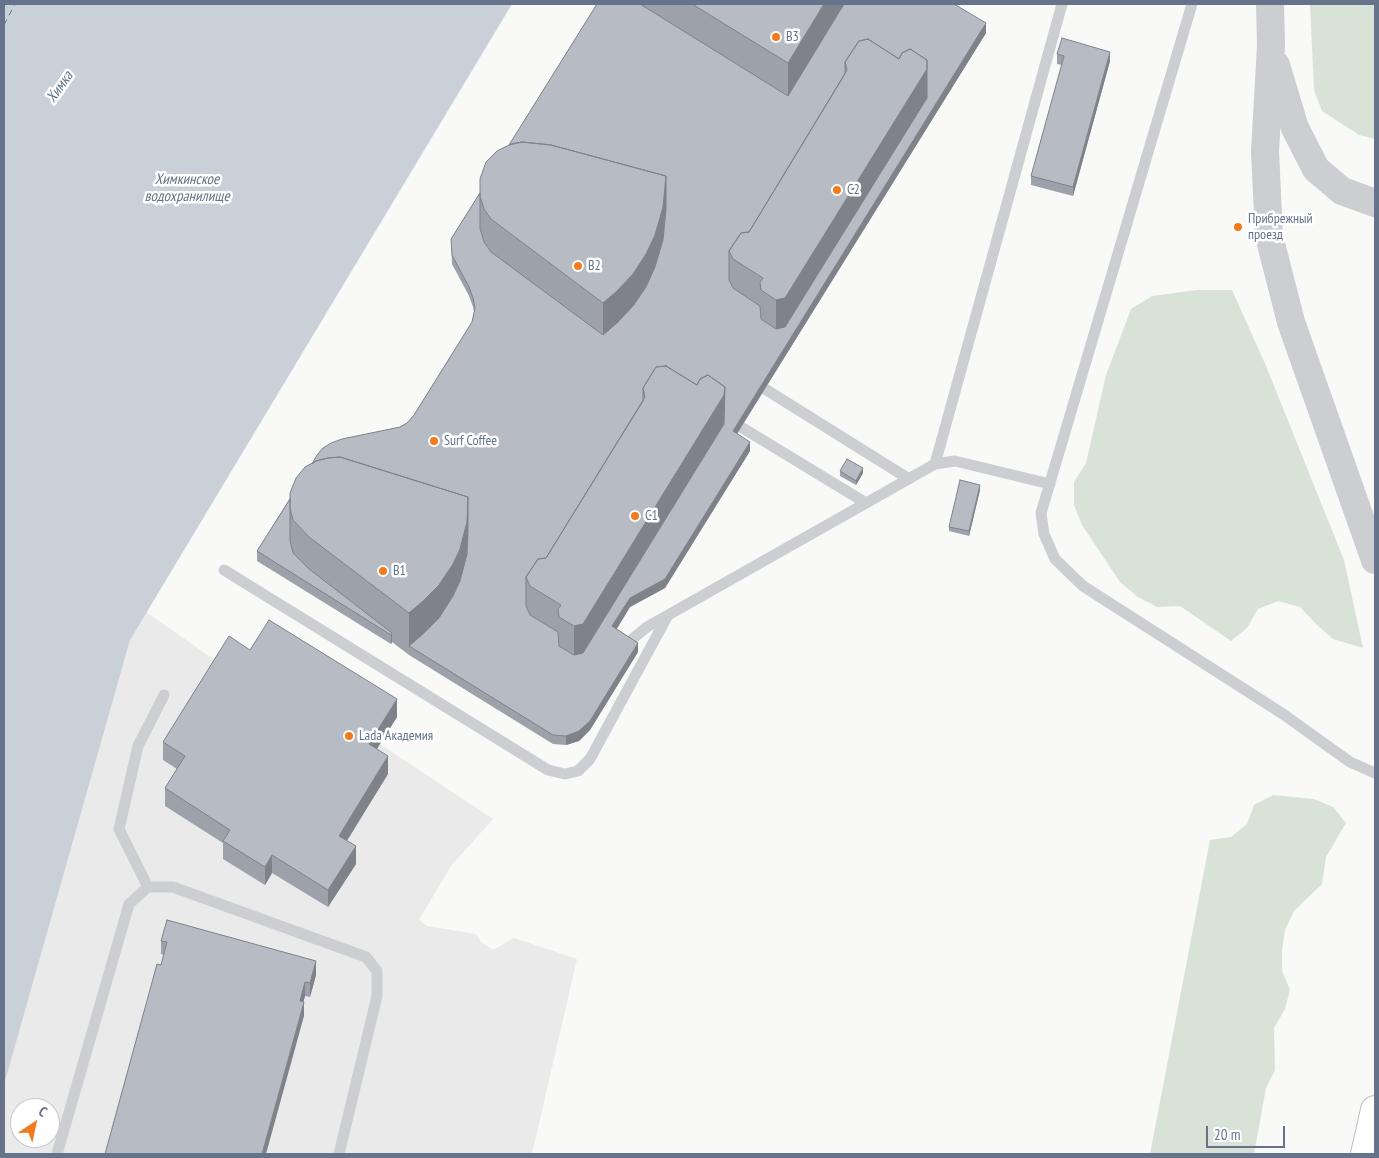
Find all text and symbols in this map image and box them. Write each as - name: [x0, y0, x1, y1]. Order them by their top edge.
- place label: B3: [786, 29, 799, 45]
- marker: B3: [770, 31, 782, 43]
- water label: Химка: [43, 68, 77, 106]
- water label: Химкинское водохранилище: [144, 171, 230, 206]
- place label: C2: [847, 182, 860, 198]
- marker: C2: [831, 184, 843, 196]
- place label: Прибрежный проезд: [1248, 211, 1313, 243]
- marker: Прибрежный проезд: [1232, 221, 1244, 233]
- place label: B2: [588, 258, 601, 274]
- marker: B2: [572, 260, 584, 272]
- place label: Surf Coffee: [444, 433, 497, 449]
- marker: Surf Coffee: [428, 435, 440, 447]
- place label: C1: [645, 508, 658, 524]
- marker: C1: [629, 510, 641, 522]
- place label: B1: [393, 563, 406, 579]
- marker: B1: [377, 565, 389, 577]
- place label: Lada Академия: [359, 728, 433, 744]
- marker: Lada Академия: [343, 730, 355, 742]
- north arrow: [10, 1098, 60, 1148]
- text: С: [35, 1102, 51, 1121]
- scale bar: [1209, 1116, 1288, 1148]
- text: 20 m: [1214, 1125, 1240, 1144]

